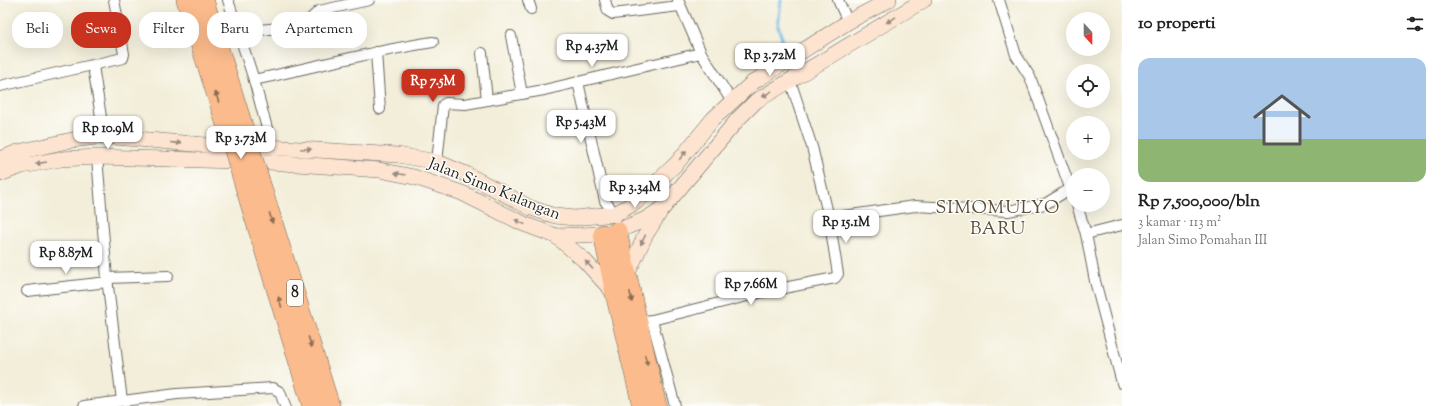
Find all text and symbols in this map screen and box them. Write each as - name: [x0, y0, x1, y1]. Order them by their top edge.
- chip: Beli: [12, 12, 63, 48]
- chip: Sewa: [71, 12, 131, 48]
- chip: Filter: [139, 12, 199, 48]
- chip: Baru: [207, 12, 263, 48]
- chip: Apartemen: [271, 12, 367, 48]
- north arrow: [1066, 12, 1110, 56]
- map controls: [1066, 12, 1110, 212]
- text: 10 properti: [1138, 12, 1216, 36]
- icon: filters: [1404, 13, 1426, 35]
- one-way arrow: [885, 17, 897, 24]
- pin: Rp 4.37M: [551, 34, 633, 68]
- text: Rp 4.37M: [566, 38, 618, 56]
- pin: Rp 3.72M: [729, 43, 811, 77]
- text: Rp 3.72M: [744, 47, 796, 65]
- button: locate: [1066, 64, 1110, 108]
- pin: Rp 7.5M: [396, 69, 470, 103]
- text: Rp 7.5M: [411, 73, 455, 91]
- icon: home: [1246, 84, 1318, 156]
- one-way arrow: [214, 91, 220, 103]
- one-way arrow: [761, 91, 773, 98]
- pin: Rp 5.43M: [540, 110, 622, 144]
- text: Rp 5.43M: [556, 114, 606, 132]
- pin: Rp 10.9M: [67, 116, 149, 150]
- button: +: [1066, 116, 1110, 160]
- text: Rp 10.9M: [82, 120, 134, 138]
- pin: Rp 3.73M: [200, 126, 282, 160]
- text: Rp 3.73M: [215, 130, 267, 148]
- one-way arrow: [170, 139, 182, 146]
- one-way arrow: [300, 145, 312, 152]
- one-way arrow: [679, 149, 688, 160]
- street label: Jalan Simo Kalangan: [423, 153, 564, 227]
- one-way arrow: [35, 160, 47, 166]
- button: −: [1066, 168, 1110, 212]
- one-way arrow: [393, 171, 406, 177]
- pin: Rp 3.34M: [594, 175, 676, 209]
- text: Rp 3.34M: [609, 179, 661, 197]
- text: Rp 7,500,000/bln: [1138, 190, 1260, 214]
- district label: SIMOMULYO BARU: [936, 196, 1060, 243]
- pin: Rp 15.1M: [805, 210, 887, 244]
- one-way arrow: [269, 212, 275, 224]
- text: Rp 15.1M: [822, 214, 870, 232]
- text: 3 kamar · 113 m²: [1138, 214, 1221, 232]
- one-way arrow: [514, 219, 525, 225]
- text: Jalan Simo Pomahan III: [1138, 232, 1267, 250]
- one-way arrow: [640, 234, 646, 246]
- pin: Rp 8.87M: [25, 241, 107, 275]
- text: Rp 8.87M: [39, 245, 93, 263]
- one-way arrow: [584, 260, 594, 270]
- pin: Rp 7.66M: [710, 272, 792, 306]
- text: Rp 7.66M: [725, 276, 778, 294]
- road number: 8: [287, 280, 303, 306]
- one-way arrow: [629, 291, 635, 303]
- one-way arrow: [277, 295, 283, 307]
- one-way arrow: [307, 336, 313, 348]
- one-way arrow: [643, 355, 649, 367]

